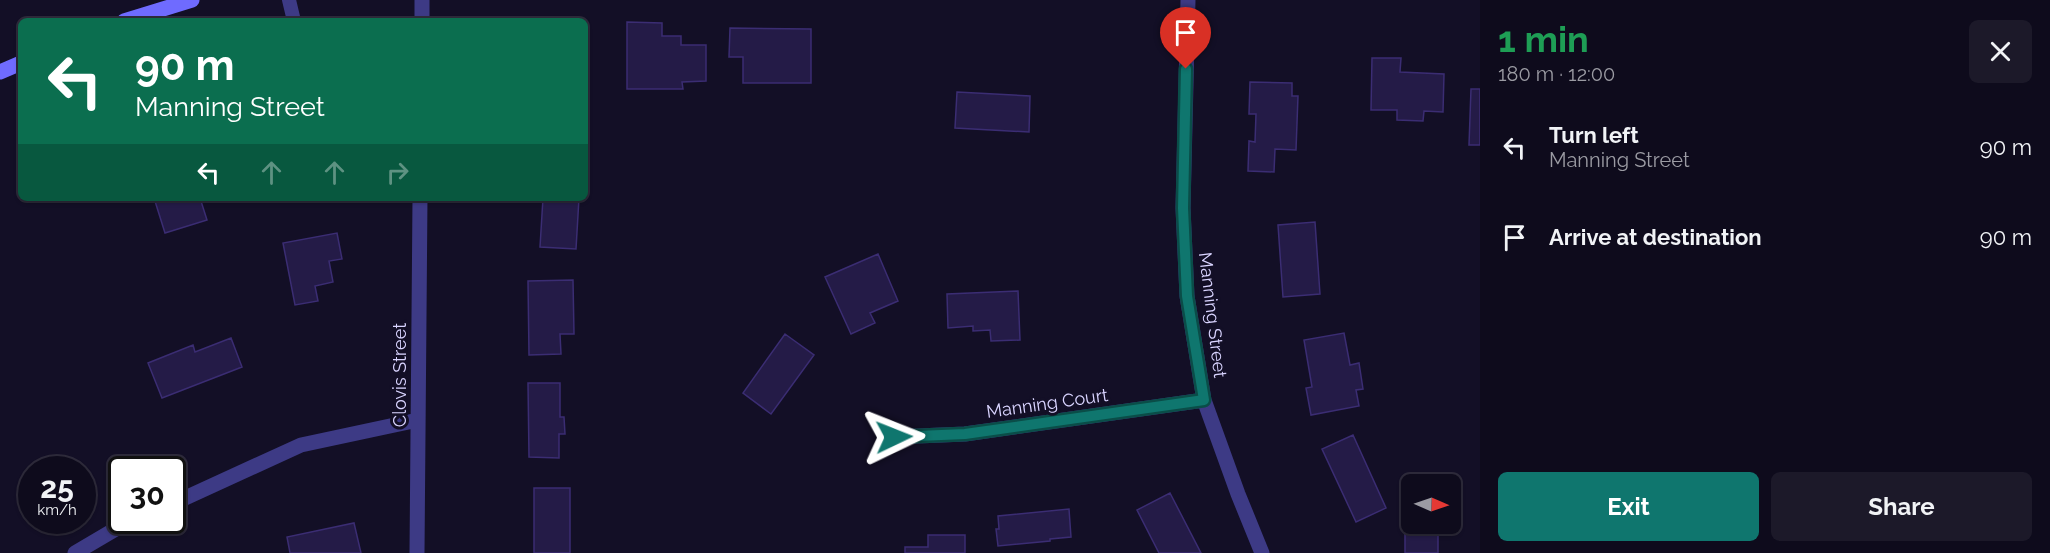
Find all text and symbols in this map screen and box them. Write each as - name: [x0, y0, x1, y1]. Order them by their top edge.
- pin: [1160, 7, 1211, 69]
- icon: arrive: [1169, 16, 1202, 49]
- text: 1 min: [1498, 18, 1589, 60]
- button: close: [1969, 20, 2032, 83]
- text: 90 m: [135, 41, 235, 90]
- icon: left: [36, 42, 114, 120]
- text: 180 m · 12:00: [1498, 62, 1615, 86]
- text: Manning Street: [135, 91, 325, 122]
- text: Turn left: [1549, 122, 1639, 148]
- icon: left: [1498, 131, 1531, 164]
- text: 90 m: [1980, 134, 2032, 160]
- text: Manning Street: [1549, 148, 1690, 172]
- icon: left: [192, 156, 225, 189]
- icon: ahead: [255, 156, 288, 189]
- icon: ahead: [318, 156, 351, 189]
- icon: right: [381, 156, 414, 189]
- icon: arrive: [1498, 221, 1531, 254]
- text: Arrive at destination: [1549, 224, 1762, 250]
- text: 90 m: [1980, 224, 2032, 250]
- street label: Manning Street: [1195, 251, 1231, 379]
- street label: Clovis Street: [389, 323, 410, 427]
- street label: Manning Court: [985, 384, 1109, 422]
- position arrow: [862, 405, 926, 469]
- speed limit sign: 30: [108, 456, 186, 534]
- text: 25: [40, 470, 74, 505]
- button: Exit: [1498, 472, 1759, 541]
- button: Share: [1771, 472, 2032, 541]
- north arrow: [1401, 474, 1461, 534]
- map controls: [1401, 474, 1461, 534]
- text: km/h: [37, 501, 77, 519]

